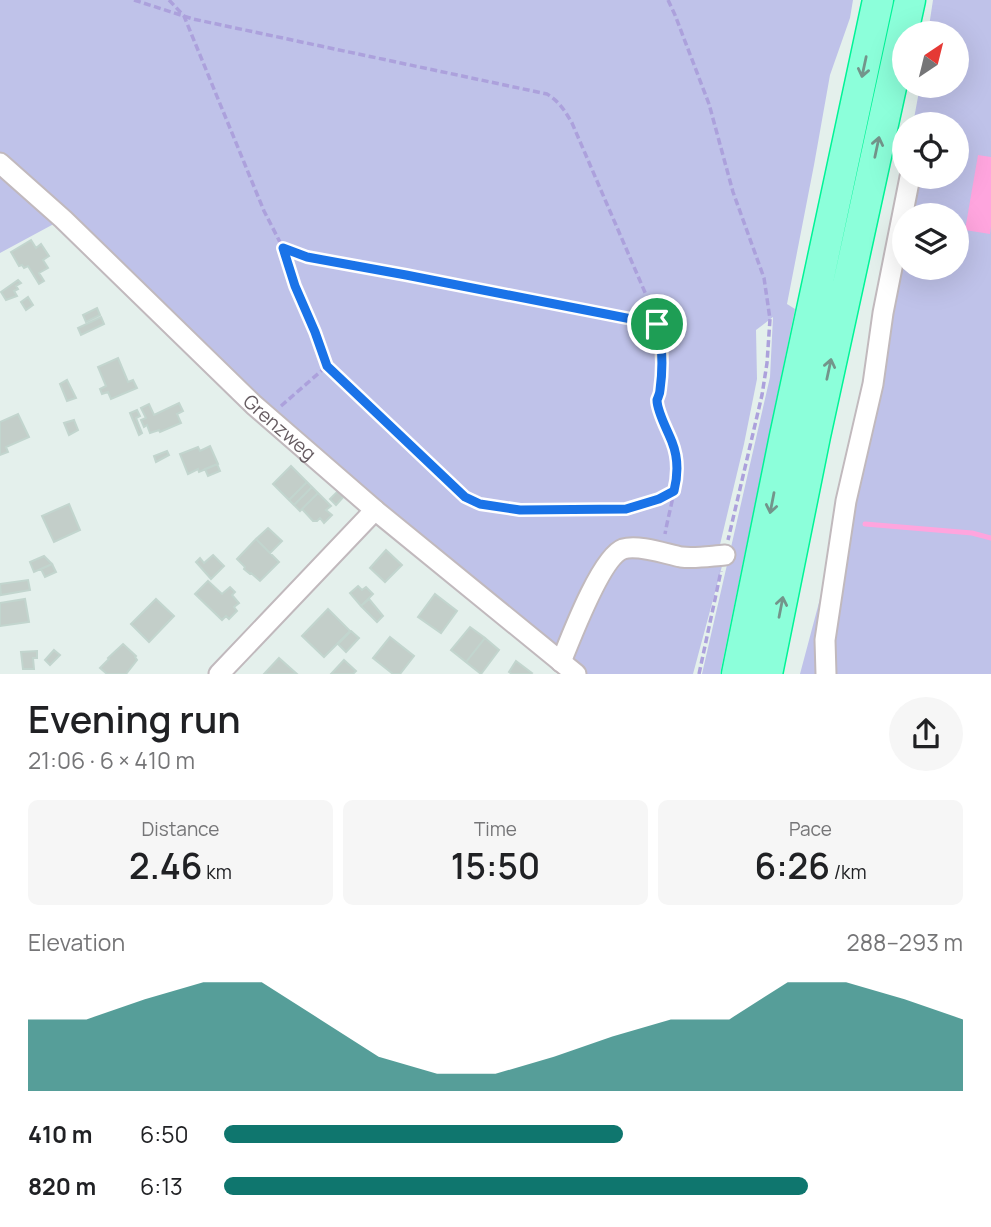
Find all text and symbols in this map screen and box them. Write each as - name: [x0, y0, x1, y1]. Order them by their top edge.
- north arrow: [892, 21, 970, 98]
- map controls: [892, 21, 969, 280]
- one-way arrow: [856, 55, 870, 78]
- button: locate: [892, 112, 969, 189]
- one-way arrow: [871, 136, 885, 159]
- button: layers: [892, 203, 969, 280]
- pin: [627, 294, 687, 354]
- icon: arrive: [638, 305, 676, 343]
- one-way arrow: [823, 358, 837, 381]
- street label: Grenzweg: [238, 388, 322, 466]
- one-way arrow: [764, 491, 778, 514]
- one-way arrow: [774, 596, 788, 619]
- text: Evening run: [28, 692, 241, 744]
- button: share: [889, 697, 963, 771]
- text: 21:06 · 6 × 410 m: [28, 744, 195, 776]
- text: Distance: [142, 816, 219, 842]
- text: Time: [474, 816, 517, 842]
- text: Pace: [789, 816, 832, 842]
- text: 2.46: [129, 842, 203, 890]
- text: 15:50: [451, 842, 540, 890]
- text: 6:26: [754, 842, 830, 890]
- text: km: [203, 859, 232, 885]
- text: /km: [830, 859, 867, 885]
- text: Elevation: [28, 926, 125, 958]
- text: 288–293 m: [847, 926, 963, 958]
- text: 410 m: [28, 1118, 92, 1150]
- text: 6:50: [140, 1118, 188, 1150]
- text: 820 m: [28, 1170, 96, 1202]
- text: 6:13: [140, 1170, 183, 1202]

